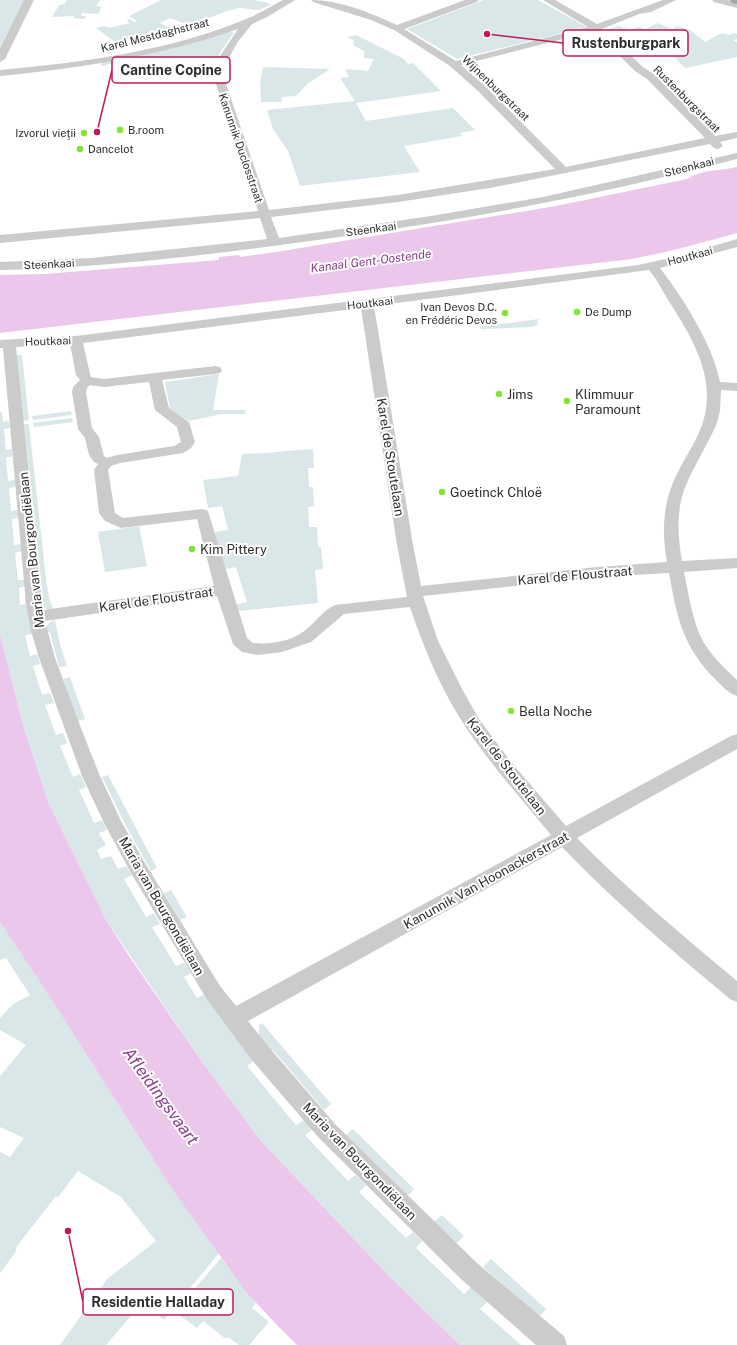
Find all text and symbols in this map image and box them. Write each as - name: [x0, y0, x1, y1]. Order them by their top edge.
- street label: Karel Mestdaghstraat: [100, 16, 210, 54]
- callout: Rustenburgpark: [563, 30, 688, 56]
- text: Rustenburgpark: [572, 35, 680, 51]
- street label: Wijnenburgstraat: [460, 53, 532, 123]
- callout: Cantine Copine: [112, 57, 230, 83]
- text: Cantine Copine: [120, 62, 222, 78]
- street label: Rustenburgstraat: [651, 63, 723, 135]
- street label: Kanunnik Duclosstraat: [217, 92, 265, 204]
- place label: B.room: [128, 124, 164, 136]
- marker: B.room: [115, 125, 125, 135]
- place label: Izvorul vieţii: [15, 127, 76, 140]
- marker: Izvorul vieţii: [79, 128, 89, 138]
- place label: Dancelot: [88, 143, 134, 155]
- marker: Dancelot: [75, 144, 85, 154]
- street label: Steenkaai: [663, 155, 715, 179]
- street label: Steenkaai: [345, 220, 397, 238]
- street label: Houtkaai: [666, 244, 714, 268]
- water label: Kanaal Gent-Oostende: [310, 247, 433, 275]
- street label: Steenkaai: [23, 257, 75, 271]
- street label: Houtkaai: [346, 294, 394, 312]
- place label: Ivan Devos D.C. en Frédéric Devos: [405, 301, 497, 326]
- place label: De Dump: [585, 306, 632, 318]
- marker: De Dump: [572, 307, 582, 317]
- marker: Ivan Devos D.C. en Frédéric Devos: [500, 308, 510, 318]
- street label: Houtkaai: [25, 334, 71, 348]
- place label: Jims: [507, 387, 533, 402]
- place label: Klimmuur Paramount: [575, 387, 641, 417]
- marker: Jims: [494, 389, 504, 399]
- marker: Klimmuur Paramount: [562, 396, 572, 406]
- street label: Karel de Stoutelaan: [374, 397, 407, 517]
- street label: Maria van Bourgondiëlaan: [16, 471, 47, 629]
- place label: Goetinck Chloë: [450, 485, 542, 500]
- marker: Goetinck Chloë: [437, 487, 447, 497]
- place label: Kim Pittery: [200, 542, 267, 557]
- marker: Kim Pittery: [187, 544, 197, 554]
- street label: Karel de Floustraat: [517, 563, 633, 588]
- street label: Karel de Floustraat: [98, 584, 214, 615]
- place label: Bella Noche: [519, 704, 592, 719]
- marker: Bella Noche: [506, 706, 516, 716]
- street label: Karel de Stoutelaan: [464, 715, 549, 818]
- street label: Kanunnik Van Hoonackerstraat: [401, 829, 572, 932]
- street label: Maria van Bourgondiëlaan: [116, 835, 207, 978]
- water label: Afleidingsvaart: [119, 1043, 203, 1149]
- street label: Maria van Bourgondiëlaan: [300, 1100, 420, 1223]
- callout: Residentie Halladay: [83, 1289, 233, 1315]
- text: Residentie Halladay: [91, 1294, 225, 1310]

